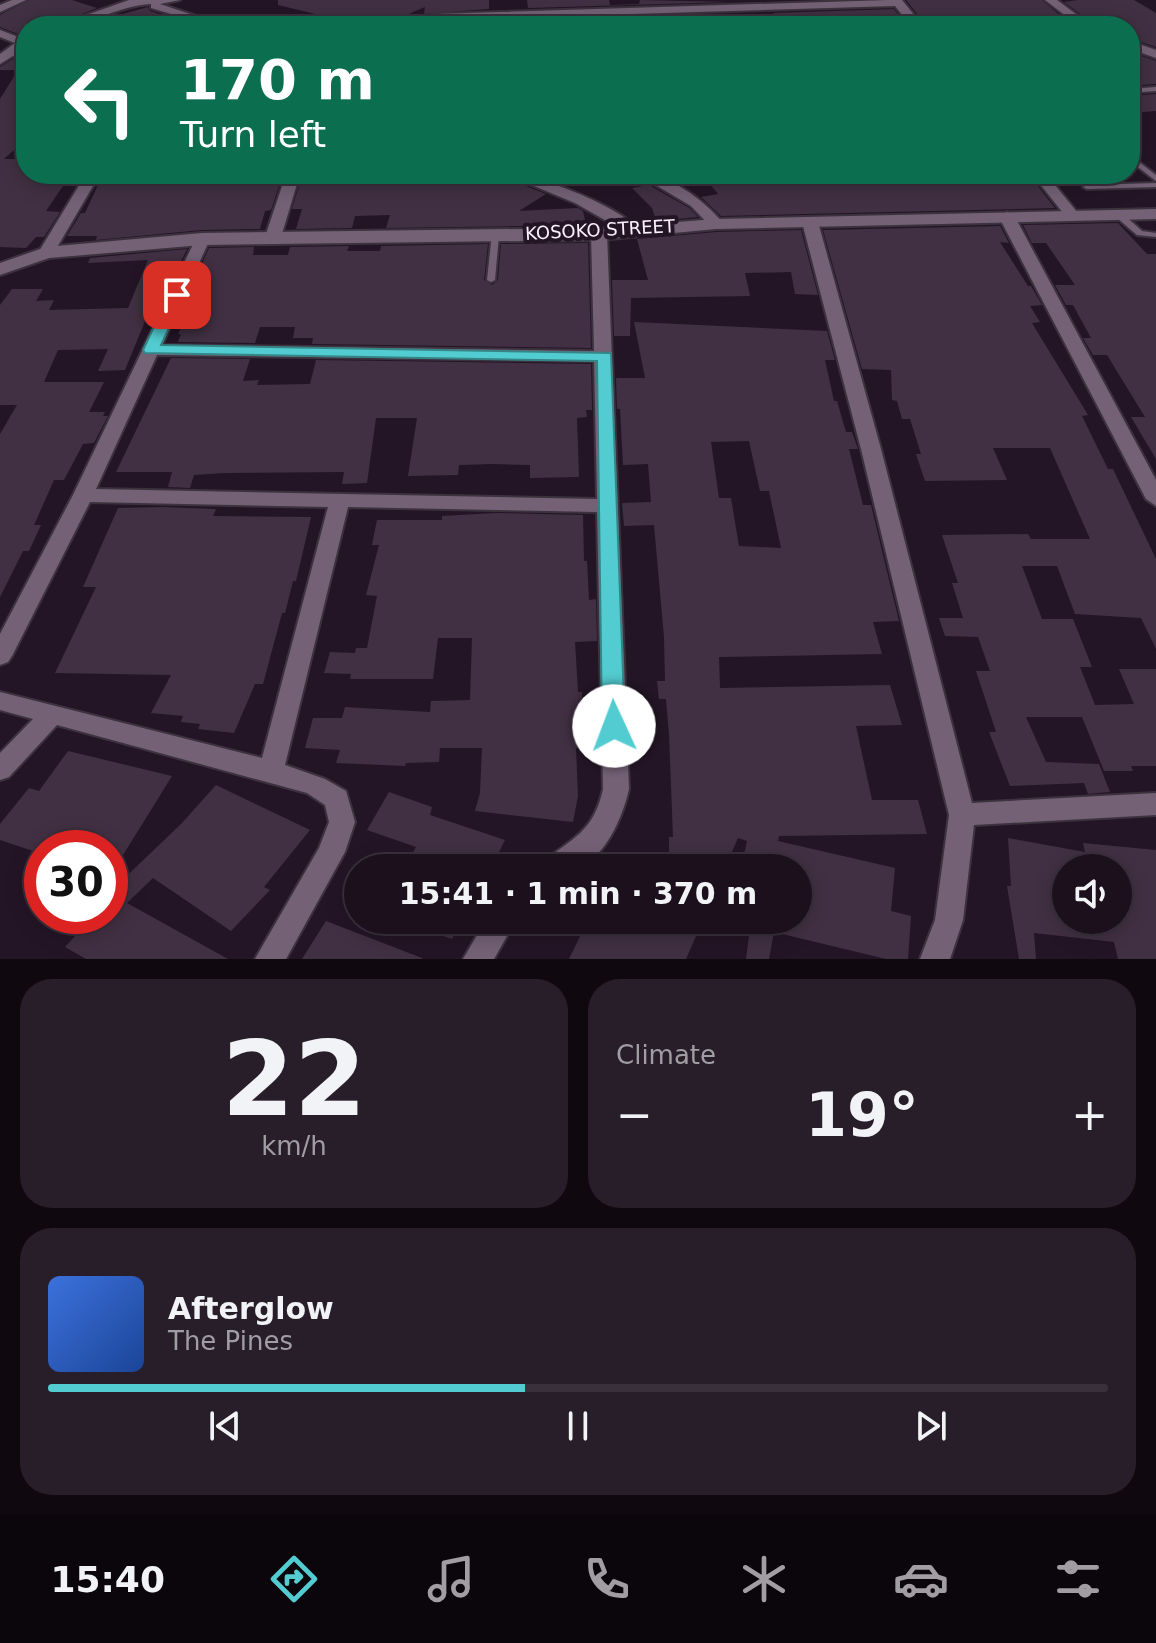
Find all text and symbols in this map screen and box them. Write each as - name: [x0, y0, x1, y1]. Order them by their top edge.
- text: 170 m: [180, 47, 375, 112]
- icon: left: [48, 48, 152, 152]
- text: Turn left: [180, 114, 326, 155]
- street label: KOSOKO STREET: [525, 215, 676, 244]
- pin: [143, 261, 211, 329]
- icon: arrive: [155, 273, 199, 317]
- position arrow: [572, 684, 656, 768]
- speed limit sign: 30: [24, 830, 128, 934]
- map controls: [1052, 854, 1132, 934]
- button: sound: [1052, 854, 1132, 934]
- text: 15:41 · 1 min · 370 m: [399, 876, 757, 911]
- text: 22: [222, 1018, 366, 1140]
- text: Climate: [616, 1040, 716, 1070]
- text: 19°: [805, 1080, 919, 1150]
- text: −: [616, 1089, 653, 1140]
- text: +: [1071, 1089, 1108, 1140]
- text: km/h: [261, 1131, 327, 1161]
- text: Afterglow: [168, 1291, 334, 1326]
- text: The Pines: [168, 1326, 293, 1356]
- icon: previous: [203, 1404, 247, 1448]
- icon: pause: [556, 1404, 600, 1448]
- icon: next: [909, 1404, 953, 1448]
- icon: directions: [266, 1551, 322, 1607]
- icon: music: [423, 1551, 479, 1607]
- icon: phone: [579, 1551, 635, 1607]
- icon: climate: [736, 1551, 792, 1607]
- icon: car: [893, 1551, 949, 1607]
- icon: filters: [1050, 1551, 1106, 1607]
- text: 15:40: [50, 1559, 165, 1600]

